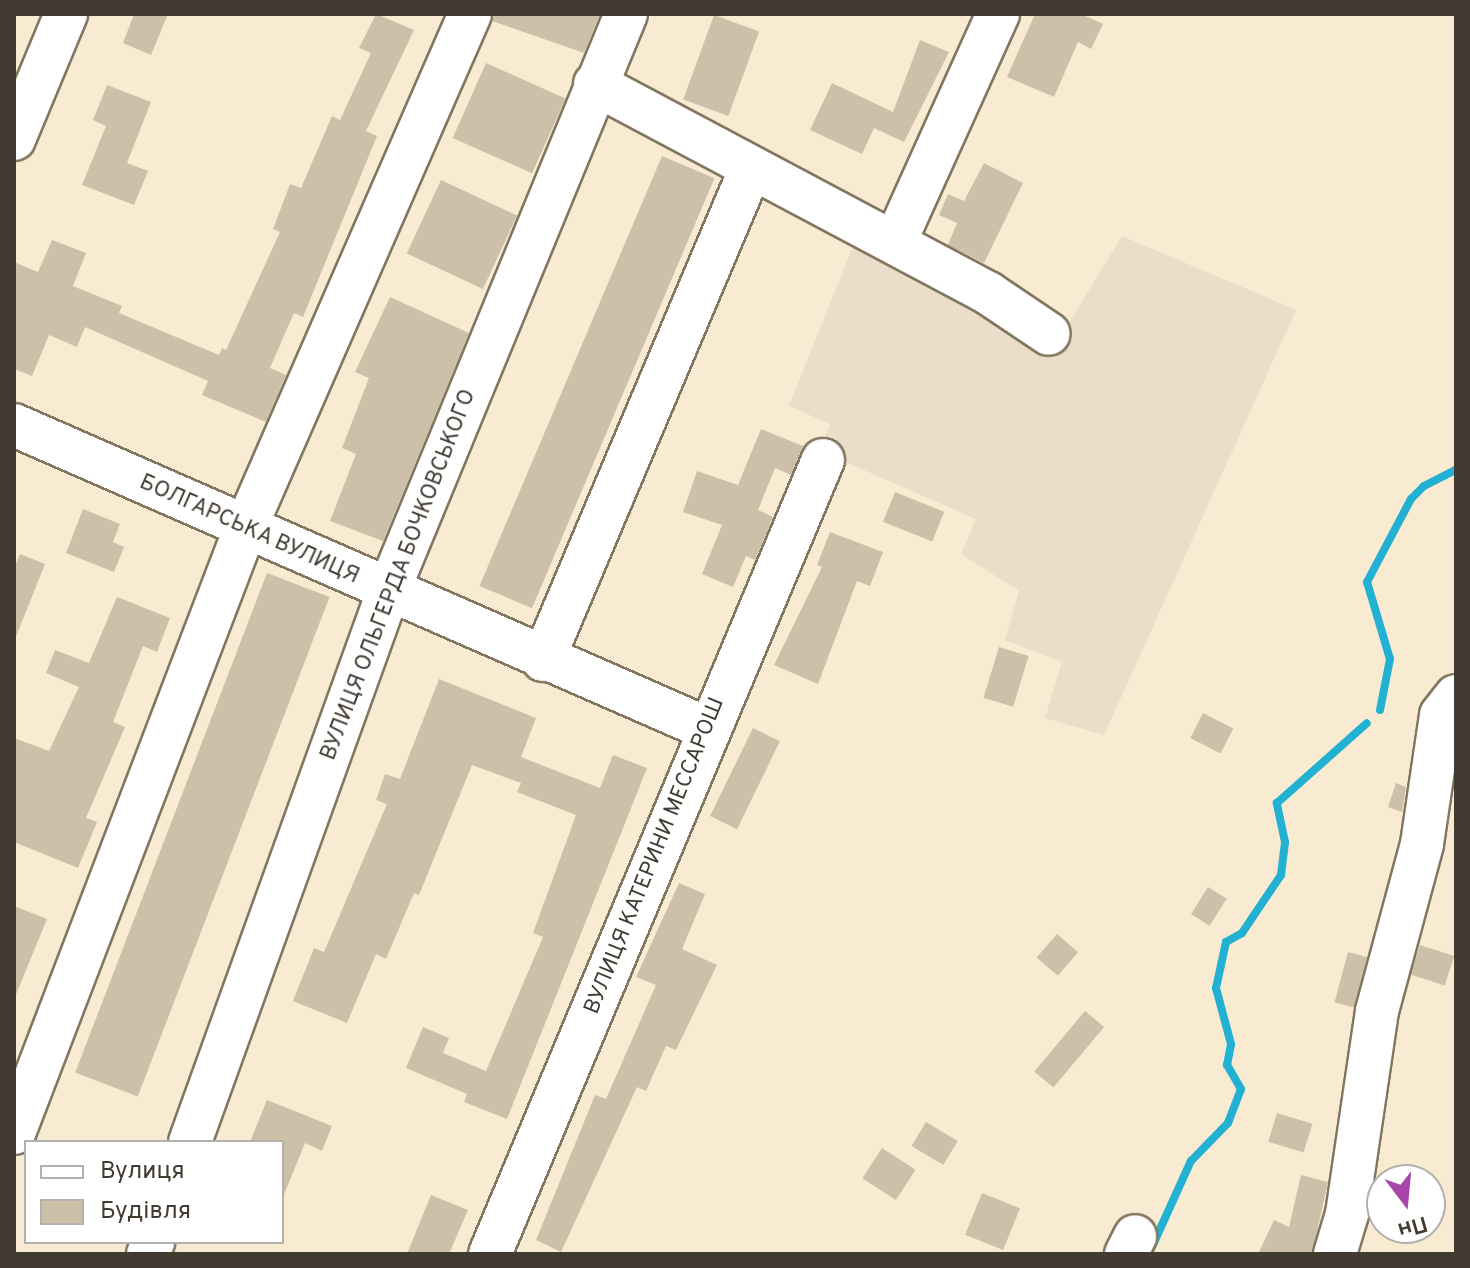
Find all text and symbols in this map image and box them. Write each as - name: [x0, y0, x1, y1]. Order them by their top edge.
- street label: ВУЛИЦЯ ОЛЬГЕРДА БОЧКОВСЬКОГО: [316, 385, 482, 765]
- street label: БОЛГАРСЬКА ВУЛИЦЯ: [135, 469, 363, 591]
- street label: ВУЛИЦЯ КАТЕРИНИ МЕССАРОШ: [579, 694, 731, 1018]
- legend: [24, 1140, 284, 1244]
- text: Вулиця: [100, 1157, 184, 1187]
- north arrow: [1366, 1164, 1446, 1244]
- text: Будівля: [100, 1197, 191, 1227]
- text: Пн: [1394, 1209, 1430, 1243]

